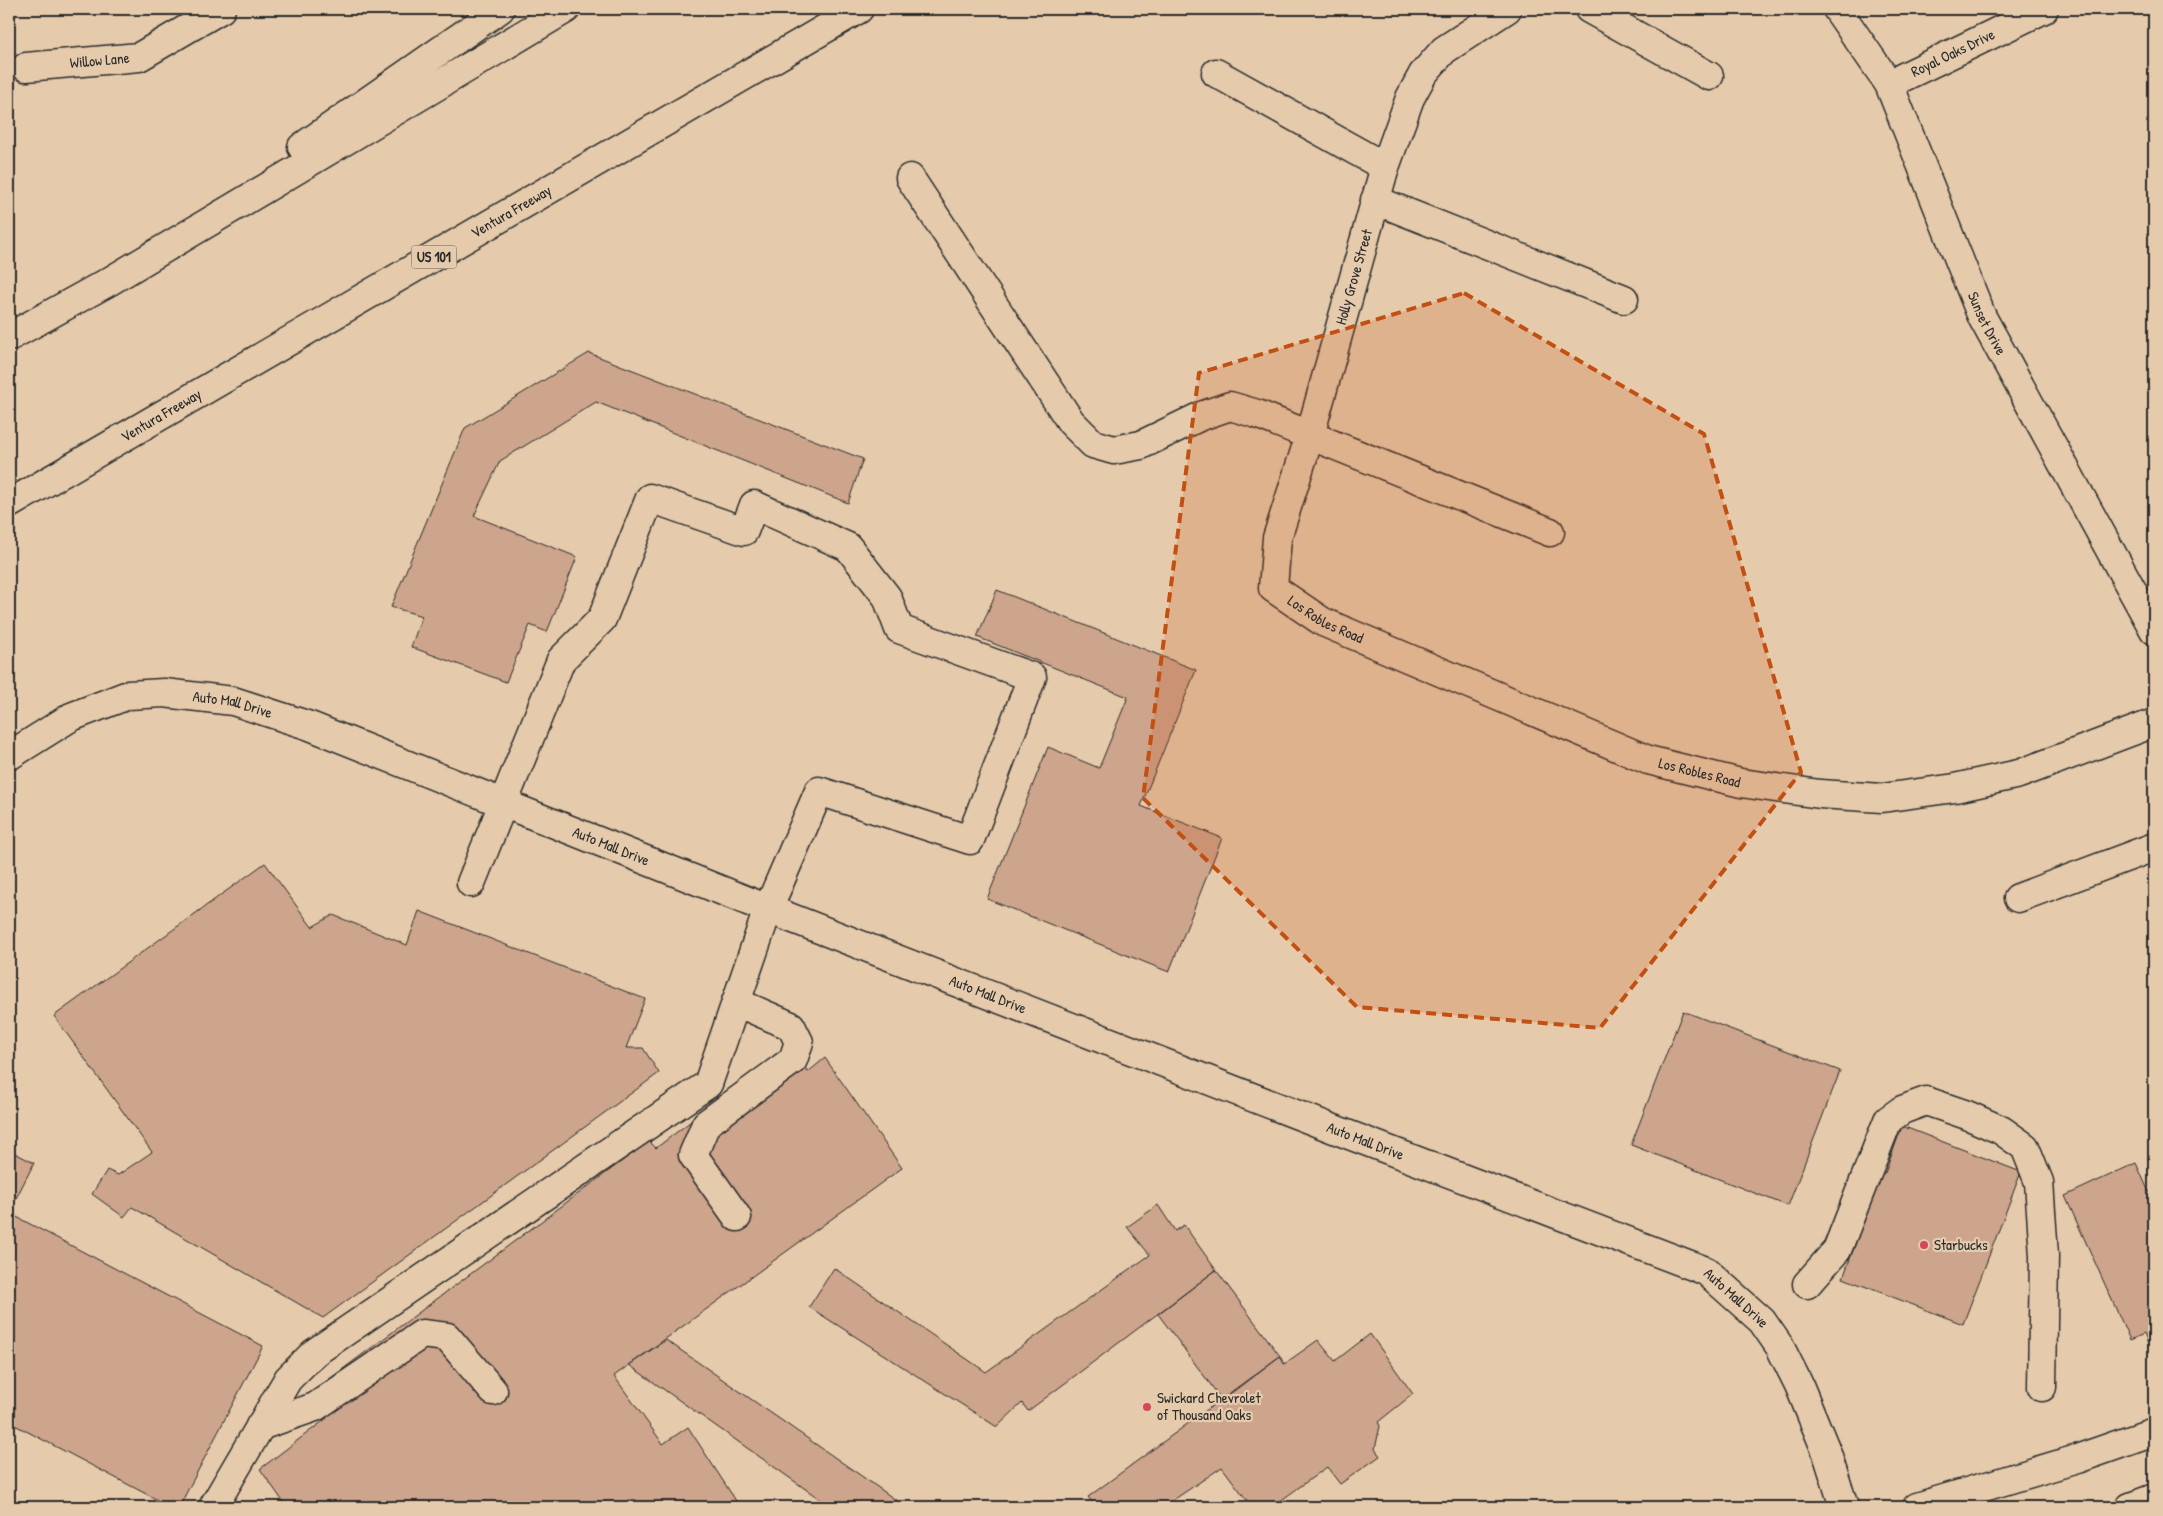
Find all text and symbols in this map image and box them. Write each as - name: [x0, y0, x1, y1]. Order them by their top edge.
- street label: Royal Oaks Drive: [1907, 23, 1998, 82]
- street label: Willow Lane: [69, 47, 130, 73]
- street label: Ventura Freeway: [467, 179, 555, 243]
- street label: Holly Grove Street: [1330, 226, 1377, 327]
- road number: US 101: [412, 246, 456, 268]
- street label: Sunset Drive: [1963, 288, 2012, 359]
- street label: Ventura Freeway: [117, 383, 205, 447]
- street label: Los Robles Road: [1284, 590, 1367, 648]
- street label: Auto Mall Drive: [192, 685, 275, 723]
- street label: Los Robles Road: [1656, 752, 1743, 793]
- street label: Auto Mall Drive: [570, 821, 653, 871]
- street label: Auto Mall Drive: [947, 970, 1030, 1019]
- street label: Auto Mall Drive: [1324, 1116, 1407, 1165]
- place label: Starbucks: [1934, 1234, 1988, 1255]
- marker: Starbucks: [1918, 1239, 1930, 1251]
- street label: Auto Mall Drive: [1699, 1263, 1774, 1332]
- place label: Swickard Chevrolet of Thousand Oaks: [1157, 1387, 1261, 1425]
- marker: Swickard Chevrolet of Thousand Oaks: [1141, 1401, 1153, 1413]

